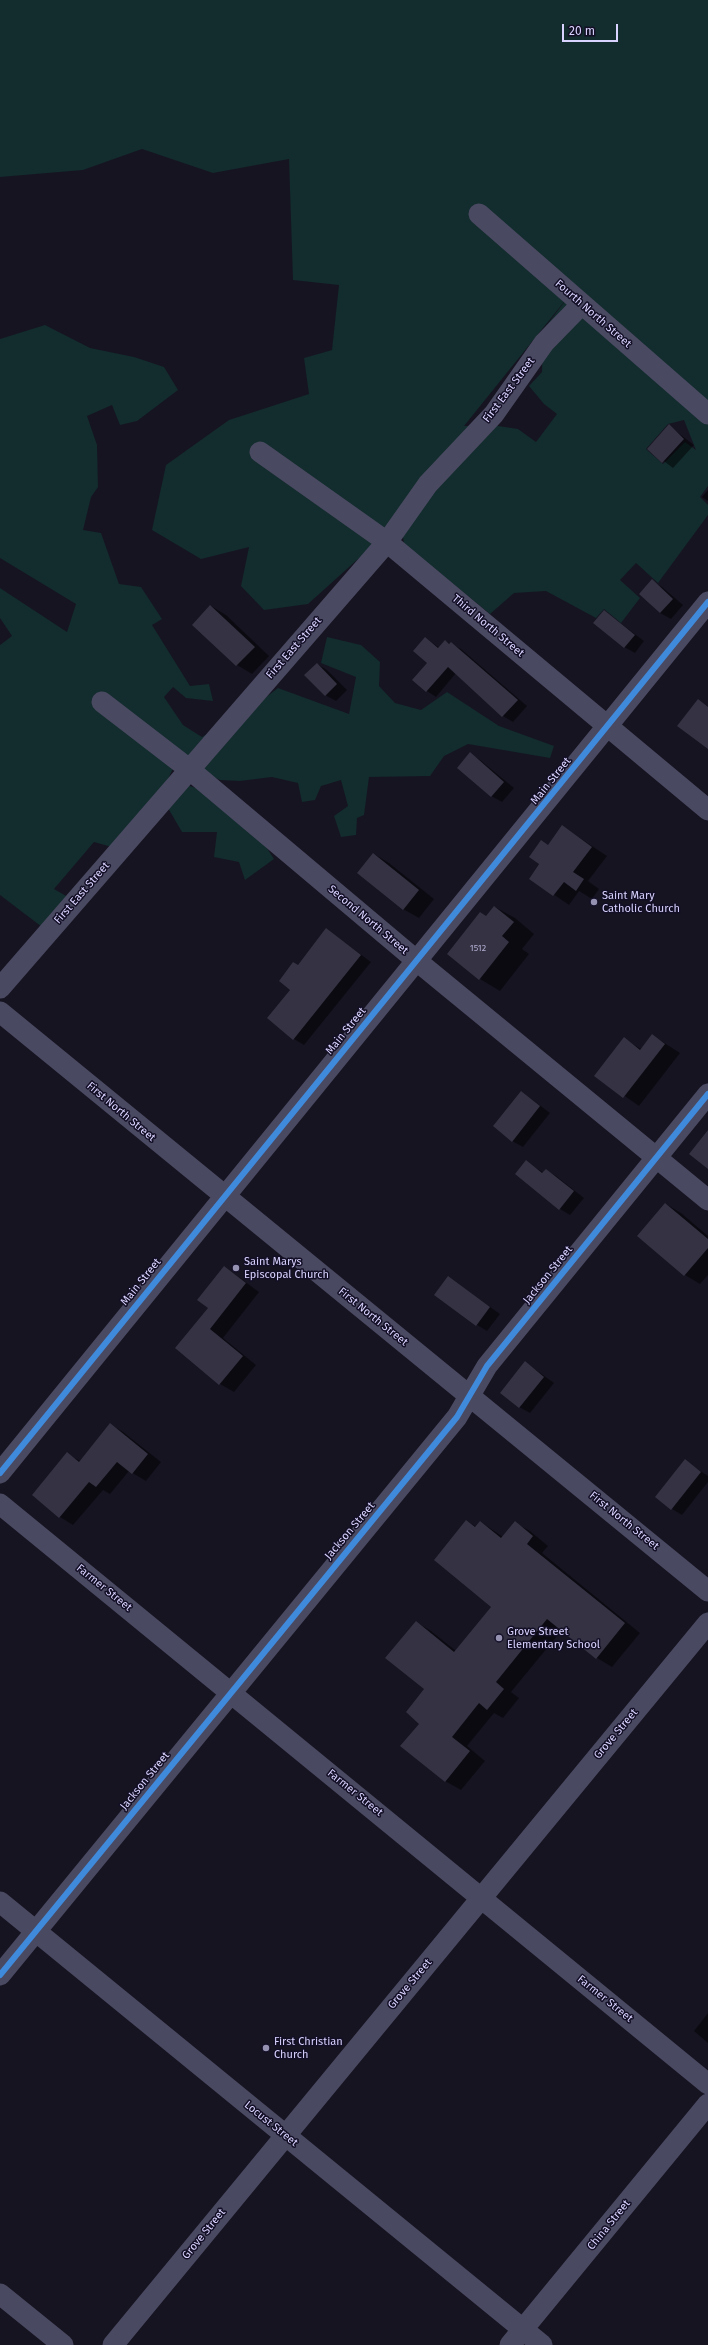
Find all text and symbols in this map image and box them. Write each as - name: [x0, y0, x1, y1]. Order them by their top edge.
- scale bar: [564, 16, 620, 42]
- text: 20 m: [569, 24, 595, 38]
- street label: Fourth North Street: [552, 277, 634, 351]
- street label: First East Street: [480, 355, 538, 425]
- street label: Third North Street: [449, 592, 527, 660]
- street label: First East Street: [264, 614, 324, 682]
- street label: Main Street: [528, 755, 574, 807]
- street label: First East Street: [52, 859, 112, 927]
- street label: Second North Street: [325, 883, 411, 957]
- place label: Saint Mary Catholic Church: [602, 889, 680, 915]
- marker: Saint Mary Catholic Church: [589, 897, 599, 907]
- house number: 1512: [470, 943, 486, 953]
- street label: Main Street: [323, 1005, 369, 1057]
- street label: First North Street: [84, 1079, 158, 1145]
- street label: Jackson Street: [521, 1243, 575, 1307]
- place label: Saint Marys Episcopal Church: [244, 1255, 329, 1281]
- street label: Main Street: [118, 1256, 164, 1308]
- marker: Saint Marys Episcopal Church: [231, 1263, 241, 1273]
- street label: First North Street: [336, 1285, 410, 1349]
- street label: First North Street: [587, 1489, 661, 1553]
- street label: Jackson Street: [322, 1500, 378, 1562]
- street label: Farmer Street: [74, 1562, 134, 1614]
- place label: Grove Street Elementary School: [507, 1625, 600, 1651]
- marker: Grove Street Elementary School: [494, 1633, 504, 1643]
- street label: Grove Street: [591, 1706, 641, 1762]
- street label: Jackson Street: [118, 1749, 172, 1813]
- street label: Farmer Street: [325, 1767, 385, 1819]
- street label: Grove Street: [385, 1956, 435, 2012]
- street label: Farmer Street: [575, 1973, 635, 2025]
- place label: First Christian Church: [274, 2035, 343, 2061]
- marker: First Christian Church: [261, 2043, 271, 2053]
- street label: Locust Street: [242, 2098, 300, 2150]
- street label: China Street: [585, 2197, 633, 2253]
- street label: Grove Street: [180, 2206, 228, 2262]

